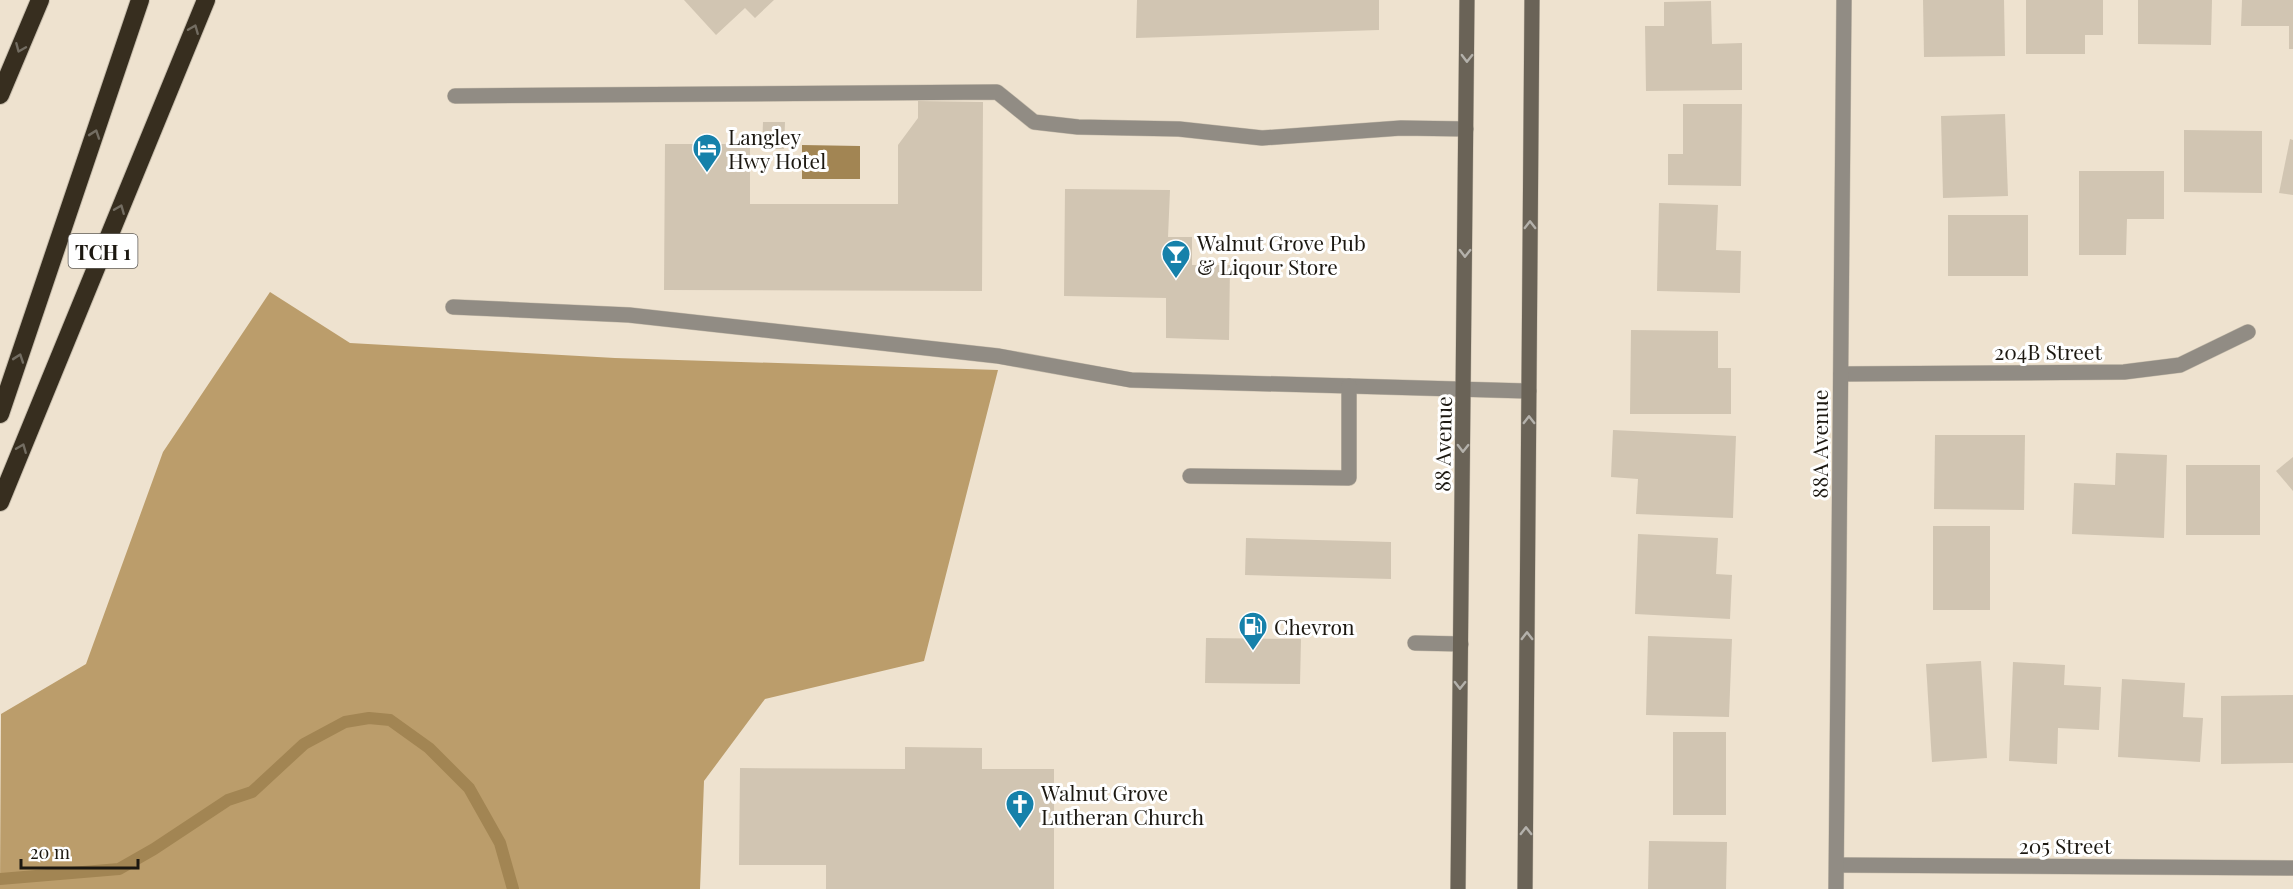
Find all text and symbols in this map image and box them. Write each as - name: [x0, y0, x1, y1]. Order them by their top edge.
- one-way arrow: [187, 24, 199, 35]
- one-way arrow: [15, 41, 27, 52]
- one-way arrow: [1461, 54, 1473, 63]
- place label: Langley Hwy Hotel: [728, 122, 826, 174]
- one-way arrow: [88, 129, 100, 140]
- hotel icon: Langley Hwy Hotel: [691, 132, 723, 174]
- one-way arrow: [113, 205, 125, 216]
- one-way arrow: [1524, 220, 1536, 229]
- place label: Walnut Grove Pub & Liqour Store: [1196, 228, 1366, 280]
- road number: TCH 1: [68, 234, 138, 268]
- bar icon: Walnut Grove Pub & Liqour Store: [1160, 238, 1192, 280]
- one-way arrow: [1459, 249, 1471, 258]
- street label: 204B Street: [1994, 337, 2102, 365]
- one-way arrow: [11, 353, 24, 364]
- street label: 88A Avenue: [1805, 390, 1833, 498]
- street label: 88 Avenue: [1427, 396, 1457, 492]
- one-way arrow: [1523, 415, 1535, 424]
- one-way arrow: [15, 443, 27, 454]
- one-way arrow: [1457, 444, 1469, 453]
- fuel station icon: Chevron: [1237, 610, 1269, 652]
- place label: Chevron: [1274, 612, 1355, 640]
- one-way arrow: [1521, 631, 1533, 640]
- one-way arrow: [1454, 681, 1467, 690]
- place label: Walnut Grove Lutheran Church: [1040, 778, 1205, 830]
- church icon: Walnut Grove Lutheran Church: [1004, 788, 1036, 830]
- one-way arrow: [1520, 826, 1532, 835]
- street label: 205 Street: [2019, 831, 2112, 859]
- scale bar: [21, 832, 138, 870]
- text: 20 m: [30, 840, 70, 864]

